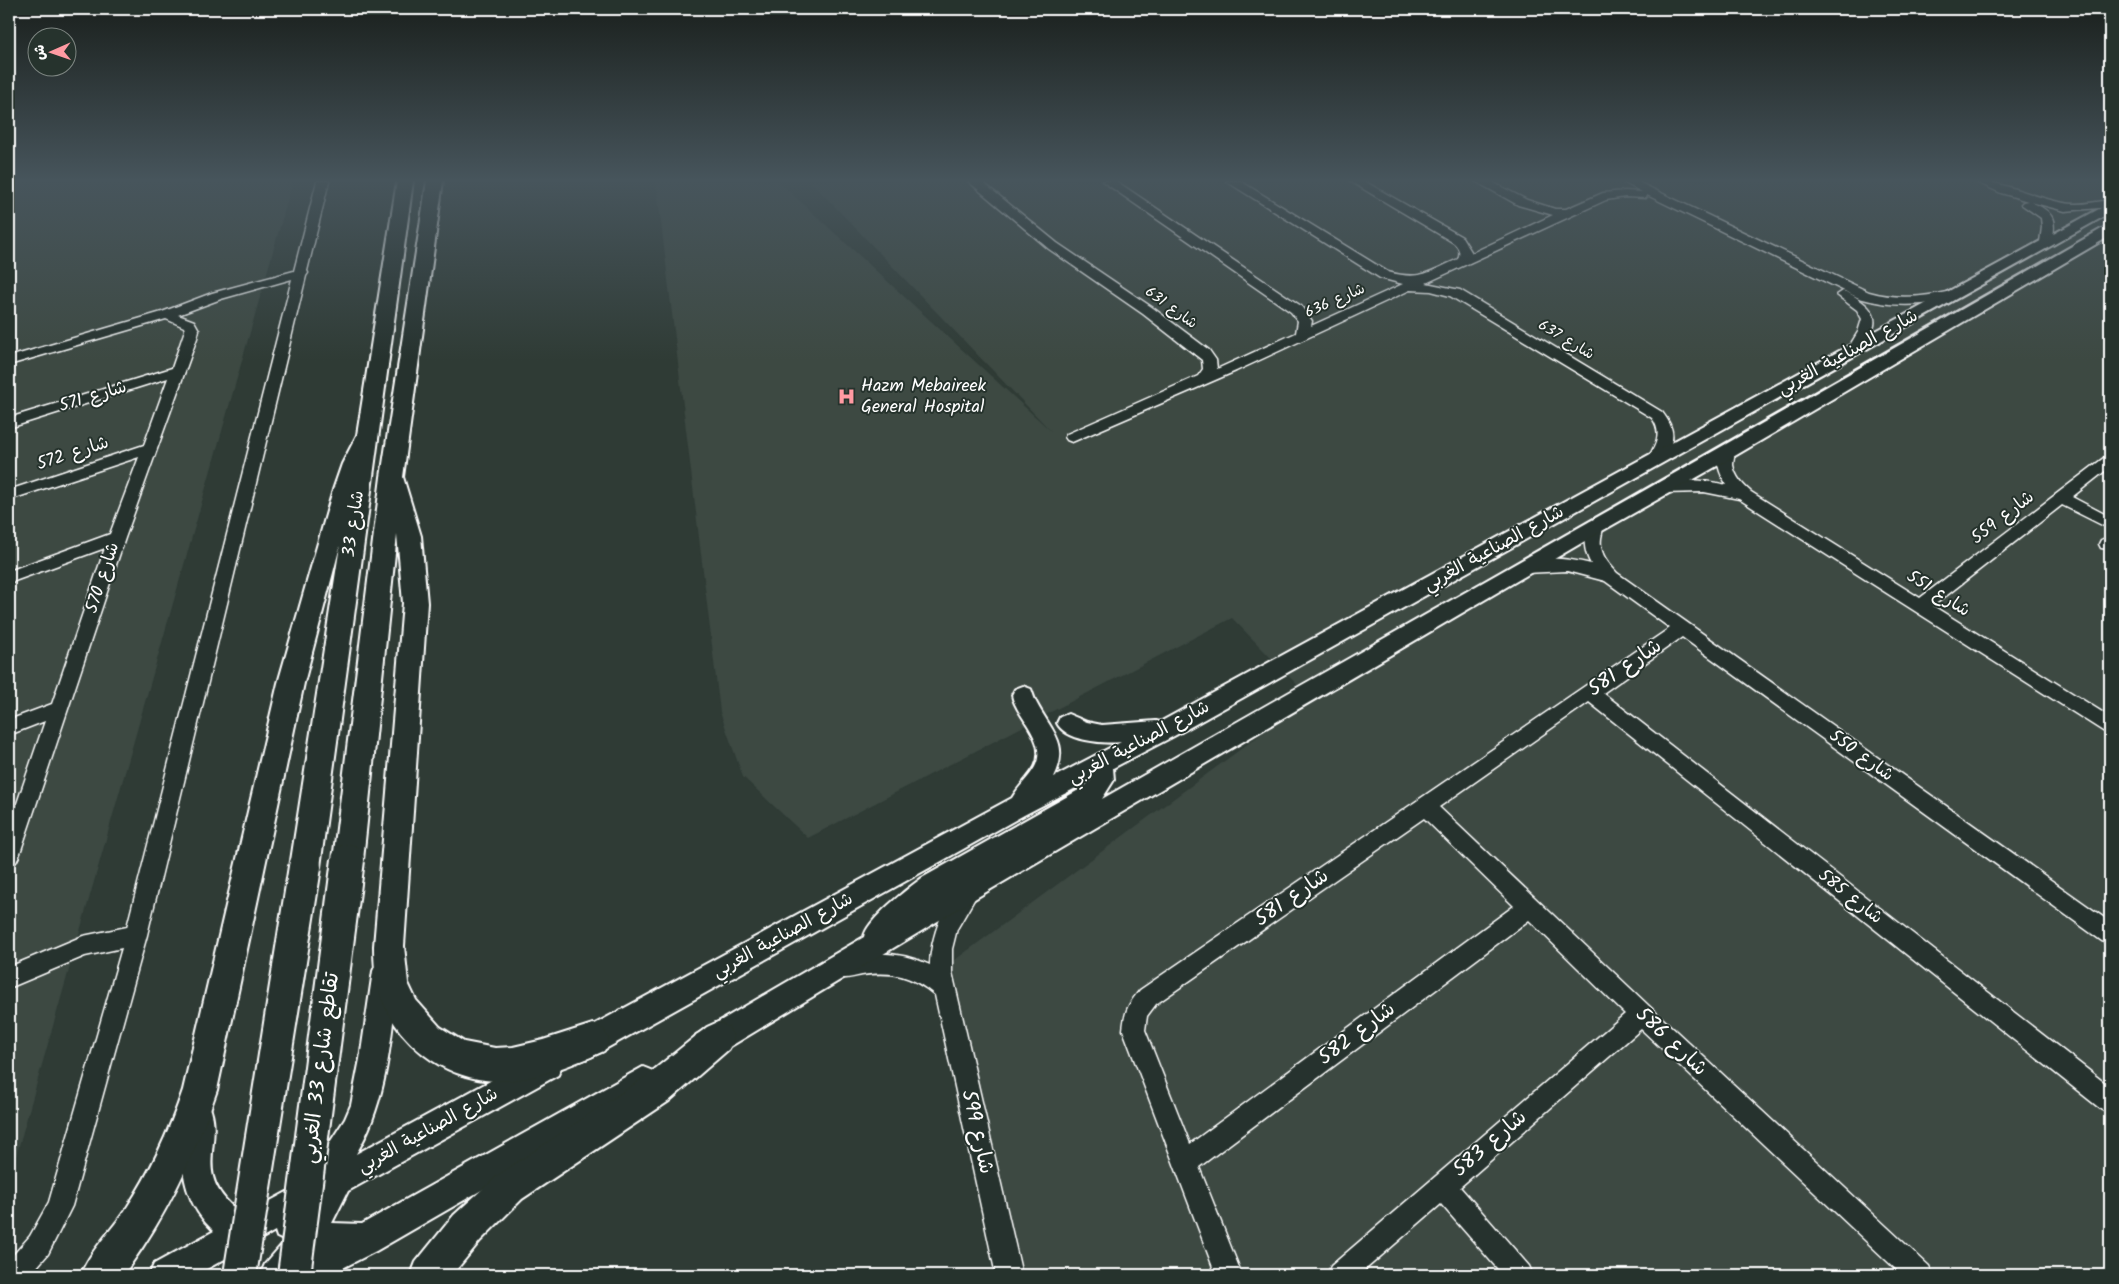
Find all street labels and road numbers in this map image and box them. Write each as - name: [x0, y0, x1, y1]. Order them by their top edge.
- street label: شارع 636: [1301, 277, 1369, 325]
- street label: شارع 631: [1140, 281, 1202, 335]
- street label: شارع الصناعية الغربي: [1772, 302, 1924, 404]
- street label: شارع 637: [1533, 314, 1599, 366]
- street label: شارع 571: [55, 373, 131, 421]
- street label: شارع 572: [33, 429, 113, 479]
- street label: شارع 559: [1965, 484, 2041, 552]
- street label: شارع 33: [335, 489, 373, 559]
- street label: شارع الصناعية الغربي: [1418, 498, 1570, 600]
- street label: شارع 570: [78, 539, 128, 617]
- street label: شارع 551: [1900, 563, 1976, 625]
- street label: شارع 581: [1581, 630, 1669, 706]
- street label: شارع الصناعية الغربي: [1063, 693, 1215, 793]
- street label: شارع 550: [1822, 722, 1900, 790]
- street label: شارع 581: [1248, 860, 1336, 936]
- street label: شارع 585: [1811, 862, 1889, 932]
- street label: شارع الصناعية الغربي: [707, 885, 859, 987]
- street label: تقاطع شارع 33 الغربي: [293, 970, 350, 1166]
- street label: شارع 582: [1311, 994, 1403, 1074]
- street label: شارع 586: [1627, 999, 1715, 1085]
- street label: شارع الصناعية الغربي: [352, 1080, 504, 1182]
- street label: شارع 599: [951, 1087, 1003, 1177]
- street label: شارع 583: [1445, 1102, 1535, 1186]

